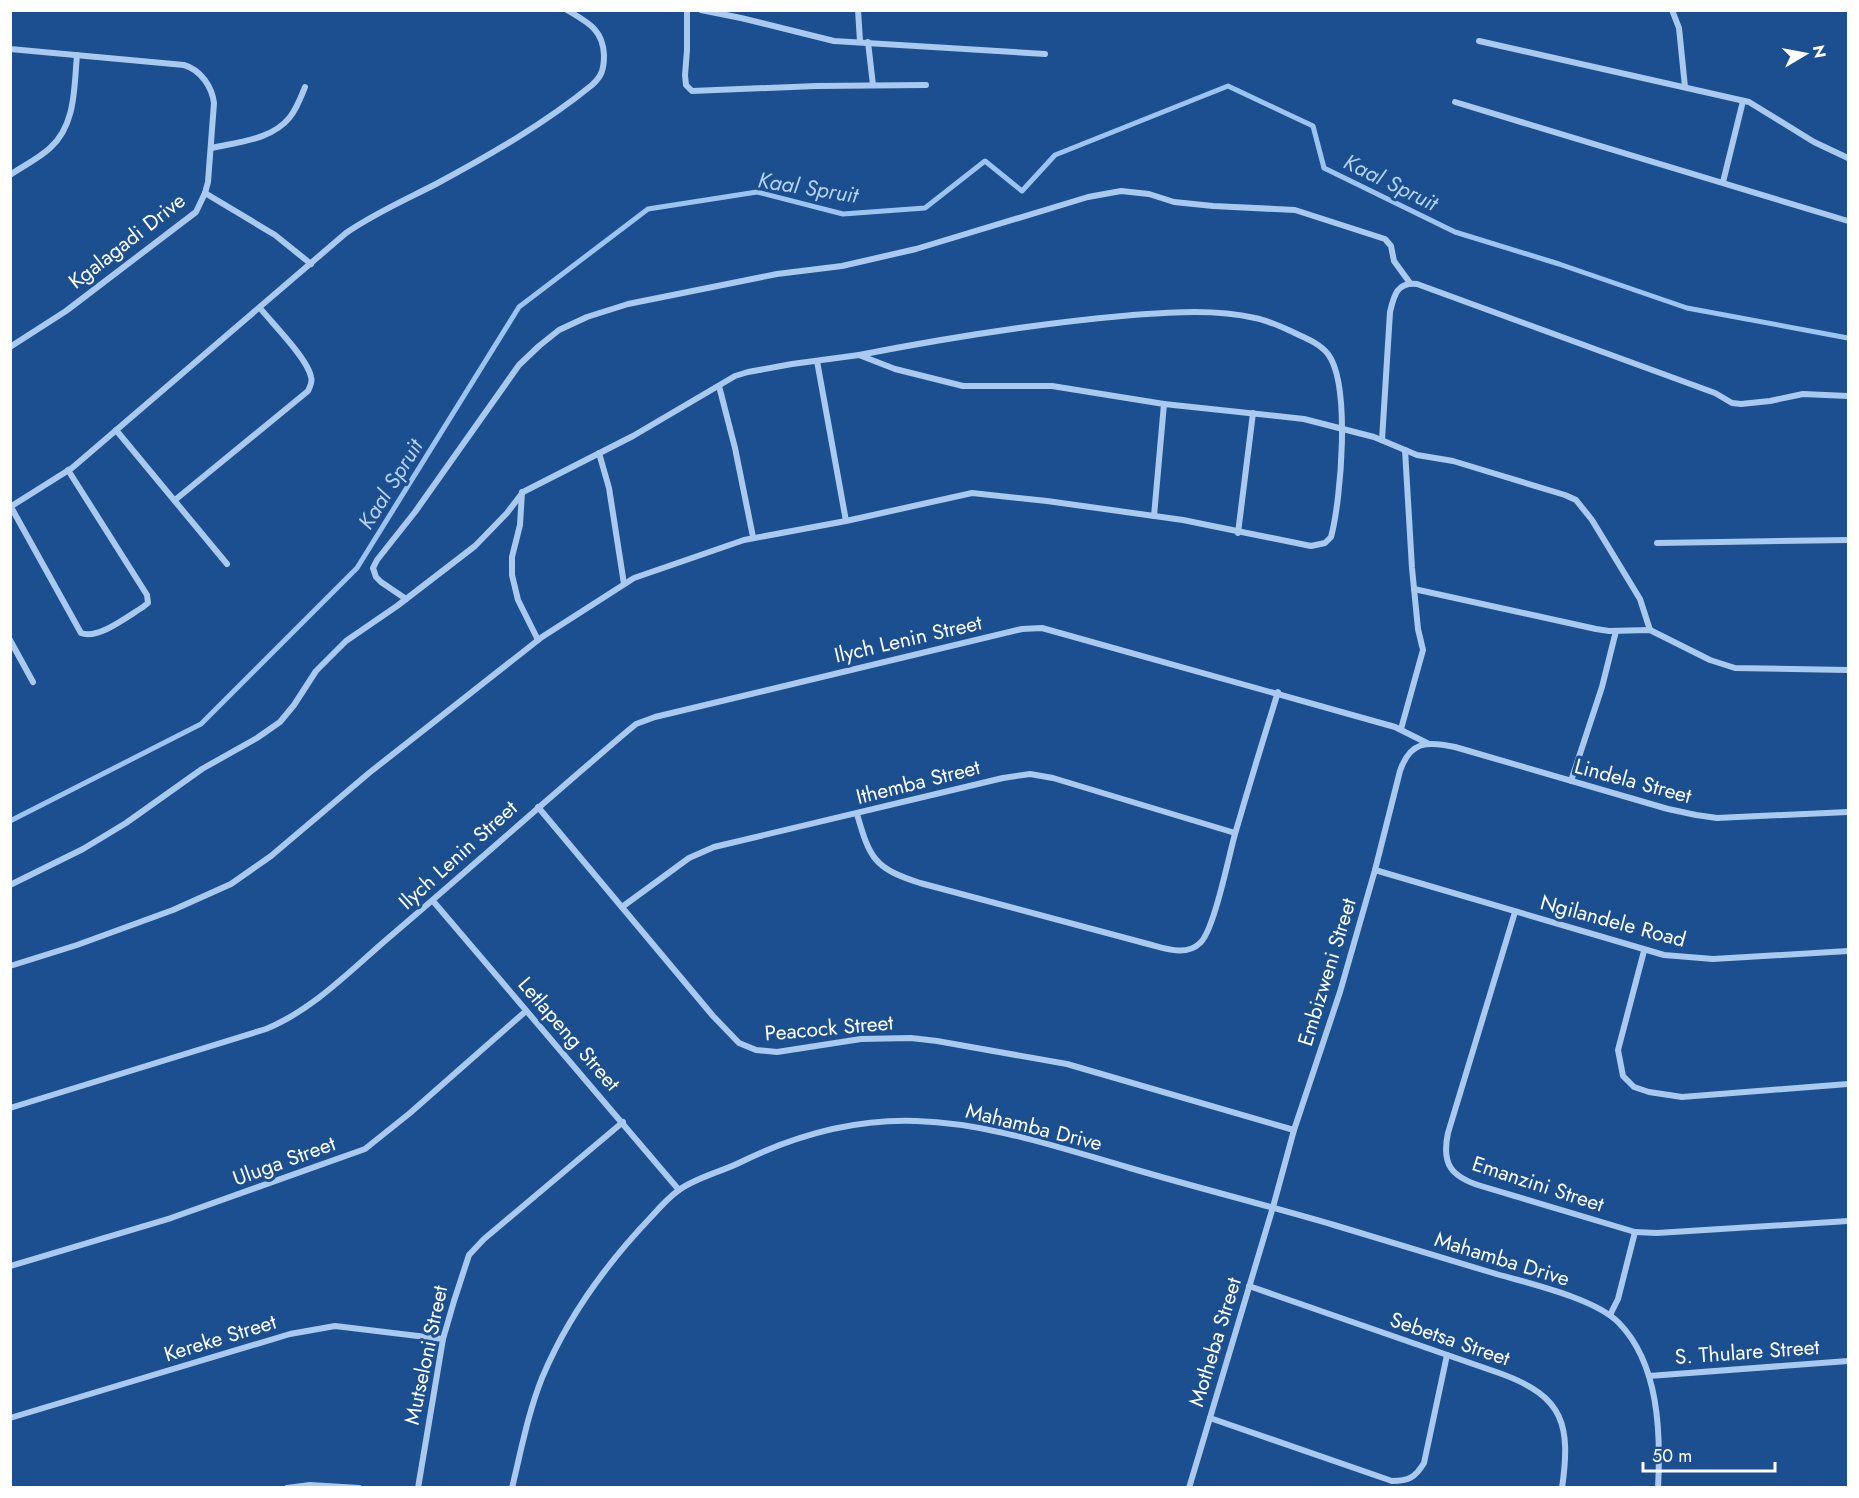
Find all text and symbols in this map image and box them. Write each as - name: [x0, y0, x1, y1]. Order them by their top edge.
- north arrow: [1775, 24, 1835, 84]
- text: N: [1807, 43, 1832, 60]
- water label: Kaal Spruit: [1339, 145, 1445, 219]
- water label: Kaal Spruit: [756, 163, 862, 211]
- street label: Kgalagadi Drive: [62, 186, 192, 296]
- water label: Kaal Spruit: [350, 431, 431, 535]
- street label: Ilych Lenin Street: [831, 607, 985, 671]
- street label: Lindela Street: [1571, 751, 1695, 811]
- street label: Ithemba Street: [853, 752, 983, 812]
- street label: Ilych Lenin Street: [392, 794, 524, 916]
- street label: Ngilandele Road: [1537, 887, 1689, 955]
- street label: Embizweni Street: [1290, 894, 1364, 1050]
- street label: Letlapeng Street: [511, 970, 627, 1098]
- street label: Peacock Street: [763, 1007, 895, 1049]
- street label: Mahamba Drive: [963, 1096, 1106, 1158]
- street label: Uluga Street: [228, 1129, 340, 1193]
- street label: Emanzini Street: [1468, 1149, 1608, 1219]
- street label: Mahamba Drive: [1431, 1224, 1573, 1294]
- street label: Motheba Street: [1181, 1274, 1249, 1410]
- street label: Mutseloni Street: [397, 1283, 455, 1427]
- street label: Sebetsa Street: [1386, 1304, 1514, 1374]
- street label: Kereke Street: [160, 1307, 280, 1369]
- street label: S. Thulare Street: [1674, 1332, 1820, 1372]
- scale bar: [1643, 1435, 1775, 1473]
- text: 50 m: [1652, 1443, 1692, 1469]

